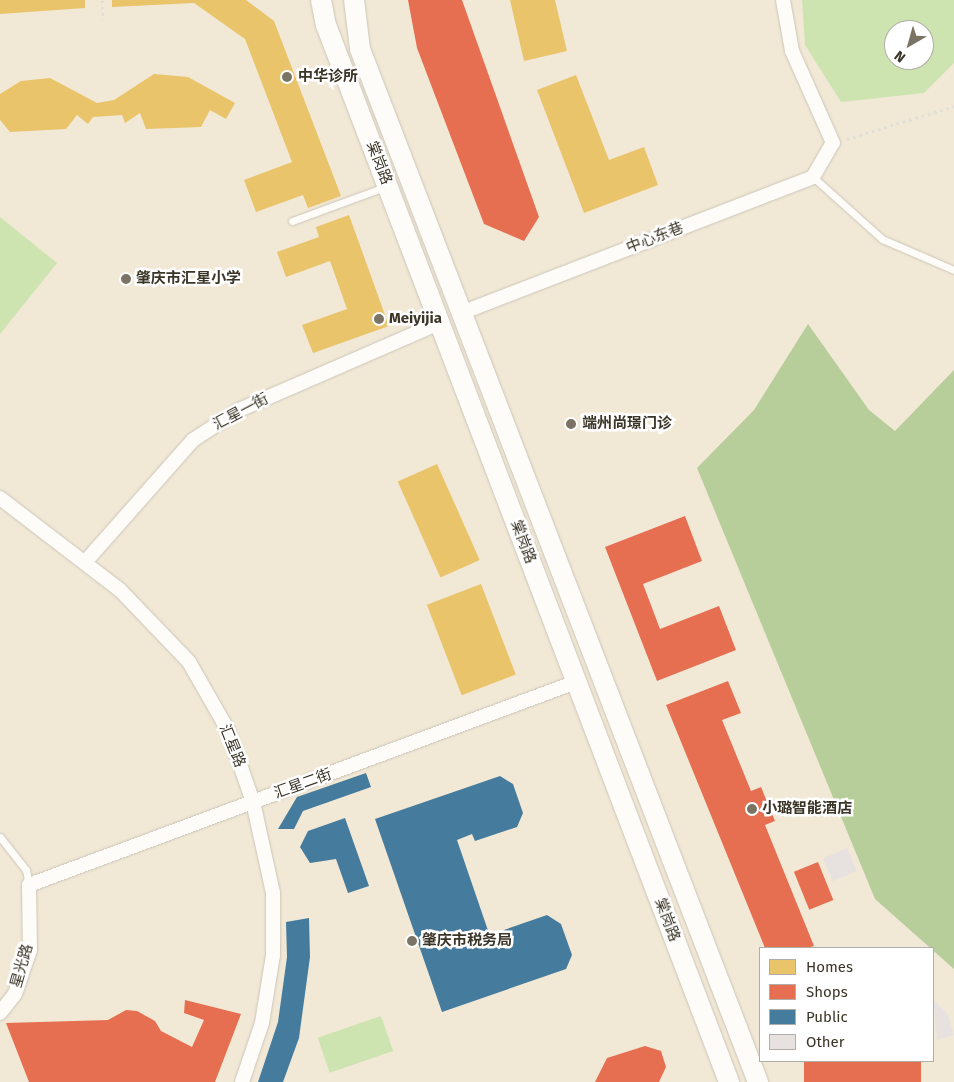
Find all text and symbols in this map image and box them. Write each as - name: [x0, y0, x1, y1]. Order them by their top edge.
- north arrow: [884, 20, 934, 70]
- text: N: [891, 47, 909, 66]
- place label: 中华诊所: [298, 68, 358, 86]
- marker: 中华诊所: [280, 70, 294, 84]
- street label: 棠岗路: [363, 139, 395, 187]
- street label: 中心东巷: [624, 219, 686, 257]
- place label: 肇庆市汇星小学: [136, 270, 241, 288]
- marker: 肇庆市汇星小学: [120, 273, 132, 285]
- place label: Meiyijia: [389, 310, 442, 328]
- marker: Meiyijia: [373, 313, 385, 325]
- street label: 汇星一街: [210, 390, 272, 434]
- place label: 端州尚璟门诊: [582, 415, 672, 433]
- marker: 端州尚璟门诊: [564, 417, 578, 431]
- street label: 棠岗路: [507, 518, 539, 566]
- street label: 汇星路: [215, 722, 249, 770]
- street label: 汇星二街: [272, 765, 334, 803]
- place label: 小璐智能酒店: [762, 800, 852, 818]
- marker: 小璐智能酒店: [746, 803, 758, 815]
- street label: 棠岗路: [651, 896, 683, 944]
- place label: 肇庆市税务局: [422, 932, 512, 950]
- marker: 肇庆市税务局: [406, 935, 418, 947]
- street label: 星光路: [7, 942, 37, 990]
- legend: [759, 947, 934, 1062]
- text: Homes: [806, 958, 853, 976]
- text: Shops: [806, 983, 848, 1001]
- text: Public: [806, 1008, 848, 1026]
- text: Other: [806, 1033, 845, 1051]

